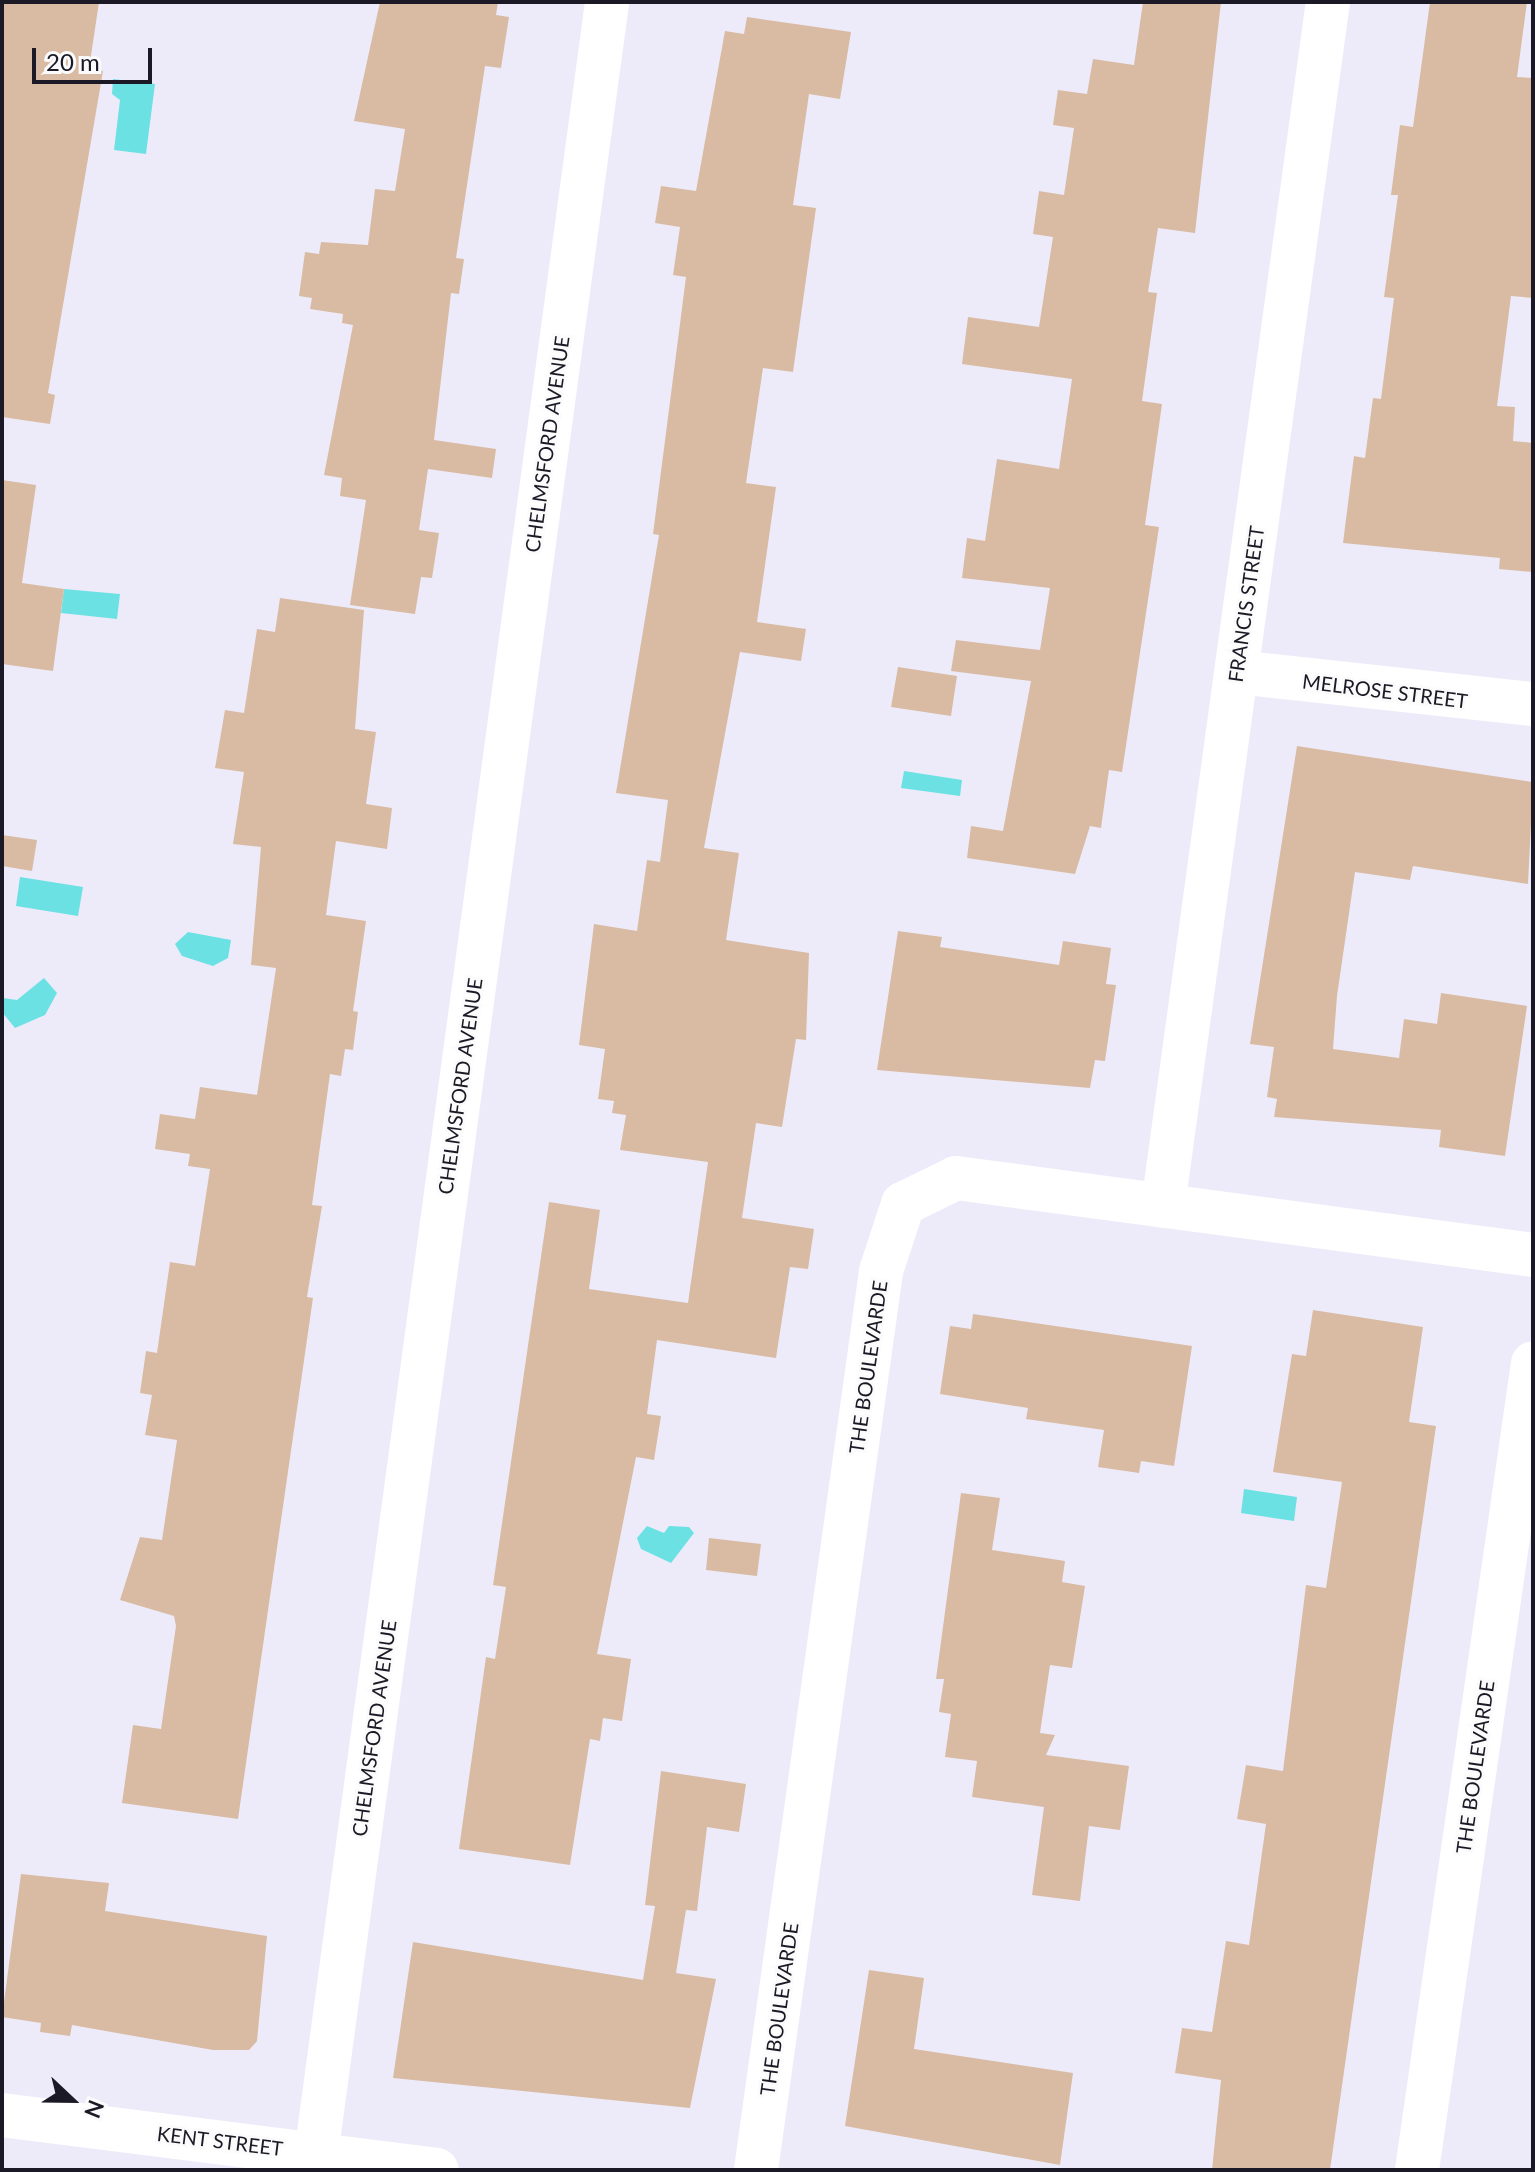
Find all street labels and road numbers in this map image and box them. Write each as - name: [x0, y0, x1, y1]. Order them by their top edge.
- street label: CHELMSFORD AVENUE: [520, 334, 574, 554]
- street label: FRANCIS STREET: [1223, 524, 1269, 684]
- street label: MELROSE STREET: [1301, 669, 1469, 713]
- street label: CHELMSFORD AVENUE: [433, 976, 487, 1196]
- street label: THE BOULEVARDE: [844, 1279, 892, 1455]
- street label: CHELMSFORD AVENUE: [347, 1618, 401, 1838]
- street label: THE BOULEVARDE: [1451, 1679, 1499, 1855]
- street label: THE BOULEVARDE: [755, 1921, 803, 2097]
- street label: KENT STREET: [155, 2121, 285, 2161]

